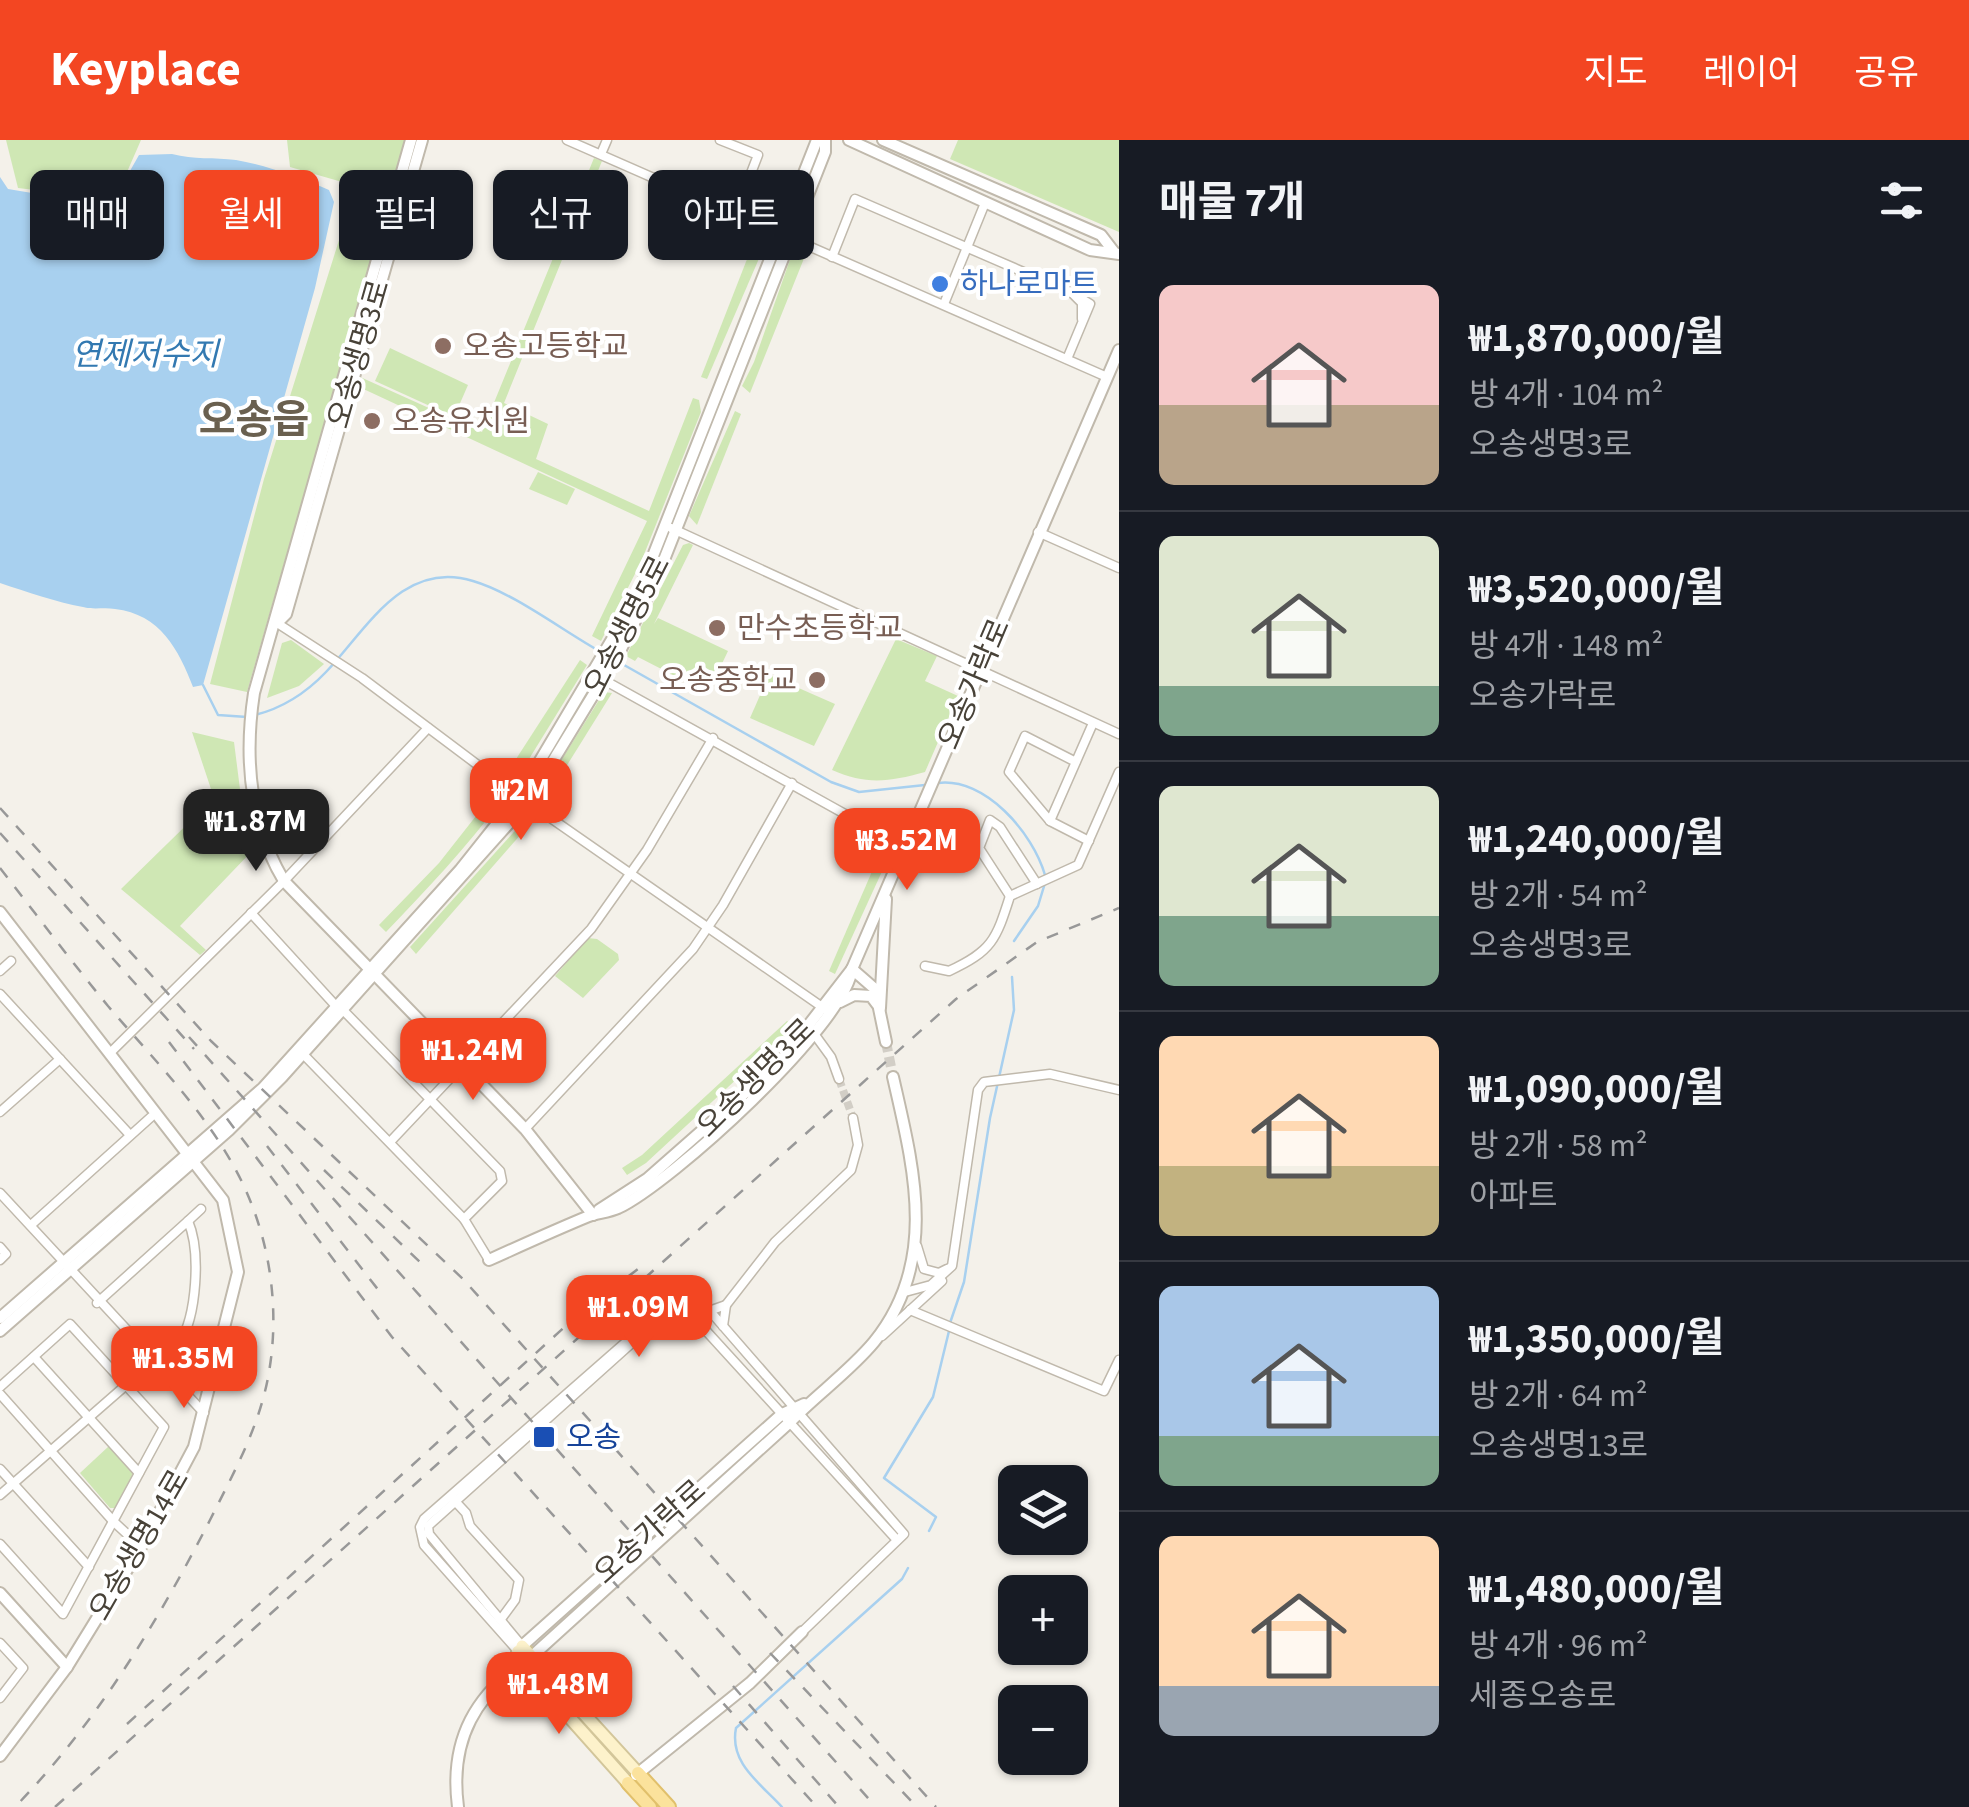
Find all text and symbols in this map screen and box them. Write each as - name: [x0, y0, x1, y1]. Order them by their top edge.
- text: Keyplace: [50, 36, 241, 104]
- text: 지도: [1584, 48, 1648, 98]
- text: 레이어: [1703, 48, 1800, 98]
- text: 공유: [1855, 48, 1919, 98]
- chip: 매매: [30, 170, 164, 260]
- chip: 월세: [184, 170, 319, 260]
- chip: 필터: [339, 170, 473, 260]
- chip: 신규: [493, 170, 628, 260]
- chip: 아파트: [648, 170, 814, 260]
- text: 매물 7개: [1159, 173, 1306, 233]
- icon: filters: [1874, 173, 1929, 228]
- place label: 하나로마트: [960, 263, 1098, 306]
- marker: 하나로마트: [929, 273, 951, 295]
- street label: 오송생명3로: [317, 275, 401, 433]
- text: ₩1,870,000/월: [1469, 308, 1725, 368]
- place label: 오송고등학교: [463, 325, 629, 368]
- icon: home: [1239, 325, 1359, 445]
- water label: 연제저수지: [71, 332, 221, 378]
- marker: 오송고등학교: [432, 335, 454, 357]
- text: 방 4개 · 104 m²: [1469, 372, 1663, 418]
- district label: 오송읍: [199, 392, 309, 449]
- place label: 오송유치원: [392, 400, 530, 443]
- marker: 오송유치원: [361, 410, 383, 432]
- text: 오송생명3로: [1469, 422, 1632, 468]
- street label: 오송생명5로: [573, 548, 681, 704]
- text: ₩3,520,000/월: [1469, 559, 1725, 619]
- icon: home: [1239, 576, 1359, 696]
- place label: 만수초등학교: [737, 607, 903, 650]
- street label: 오송가락로: [927, 612, 1021, 756]
- marker: 만수초등학교: [706, 617, 728, 639]
- text: 방 4개 · 148 m²: [1469, 623, 1663, 669]
- place label: 오송중학교: [659, 659, 797, 702]
- marker: 오송중학교: [806, 669, 828, 691]
- text: 오송가락로: [1469, 673, 1616, 719]
- pin: ₩2M: [473, 758, 569, 843]
- text: ₩2M: [492, 767, 550, 813]
- pin: ₩1.87M: [175, 789, 337, 874]
- text: ₩1.87M: [205, 798, 307, 844]
- pin: ₩3.52M: [826, 808, 988, 893]
- text: ₩1,240,000/월: [1469, 809, 1725, 869]
- text: ₩3.52M: [856, 817, 958, 863]
- icon: home: [1239, 826, 1359, 946]
- text: 방 2개 · 54 m²: [1469, 873, 1647, 919]
- text: 오송생명3로: [1469, 923, 1632, 969]
- street label: 오송생명3로: [687, 1009, 825, 1147]
- pin: ₩1.24M: [392, 1018, 554, 1103]
- text: ₩1.24M: [422, 1027, 524, 1073]
- text: ₩1,090,000/월: [1469, 1059, 1725, 1119]
- icon: home: [1239, 1076, 1359, 1196]
- text: 방 2개 · 58 m²: [1469, 1123, 1647, 1169]
- text: 아파트: [1469, 1173, 1557, 1219]
- pin: ₩1.09M: [558, 1275, 720, 1360]
- text: ₩1.09M: [588, 1284, 690, 1330]
- text: ₩1,350,000/월: [1469, 1309, 1725, 1369]
- pin: ₩1.35M: [103, 1326, 265, 1411]
- icon: home: [1239, 1326, 1359, 1446]
- text: ₩1.35M: [133, 1335, 235, 1381]
- text: 방 2개 · 64 m²: [1469, 1373, 1647, 1419]
- place label: 오송: [566, 1416, 621, 1459]
- text: 오송생명13로: [1469, 1423, 1648, 1469]
- marker: 오송: [531, 1424, 557, 1450]
- street label: 오송생명14로: [78, 1462, 200, 1628]
- map controls: [998, 1465, 1088, 1775]
- button: layers: [998, 1465, 1088, 1555]
- street label: 오송가락로: [584, 1470, 716, 1594]
- text: ₩1,480,000/월: [1469, 1559, 1725, 1619]
- button: +: [998, 1575, 1088, 1665]
- icon: home: [1239, 1576, 1359, 1696]
- text: 방 4개 · 96 m²: [1469, 1623, 1647, 1669]
- pin: ₩1.48M: [478, 1652, 640, 1737]
- text: ₩1.48M: [508, 1661, 610, 1707]
- text: 세종오송로: [1469, 1673, 1616, 1719]
- button: −: [998, 1685, 1088, 1775]

